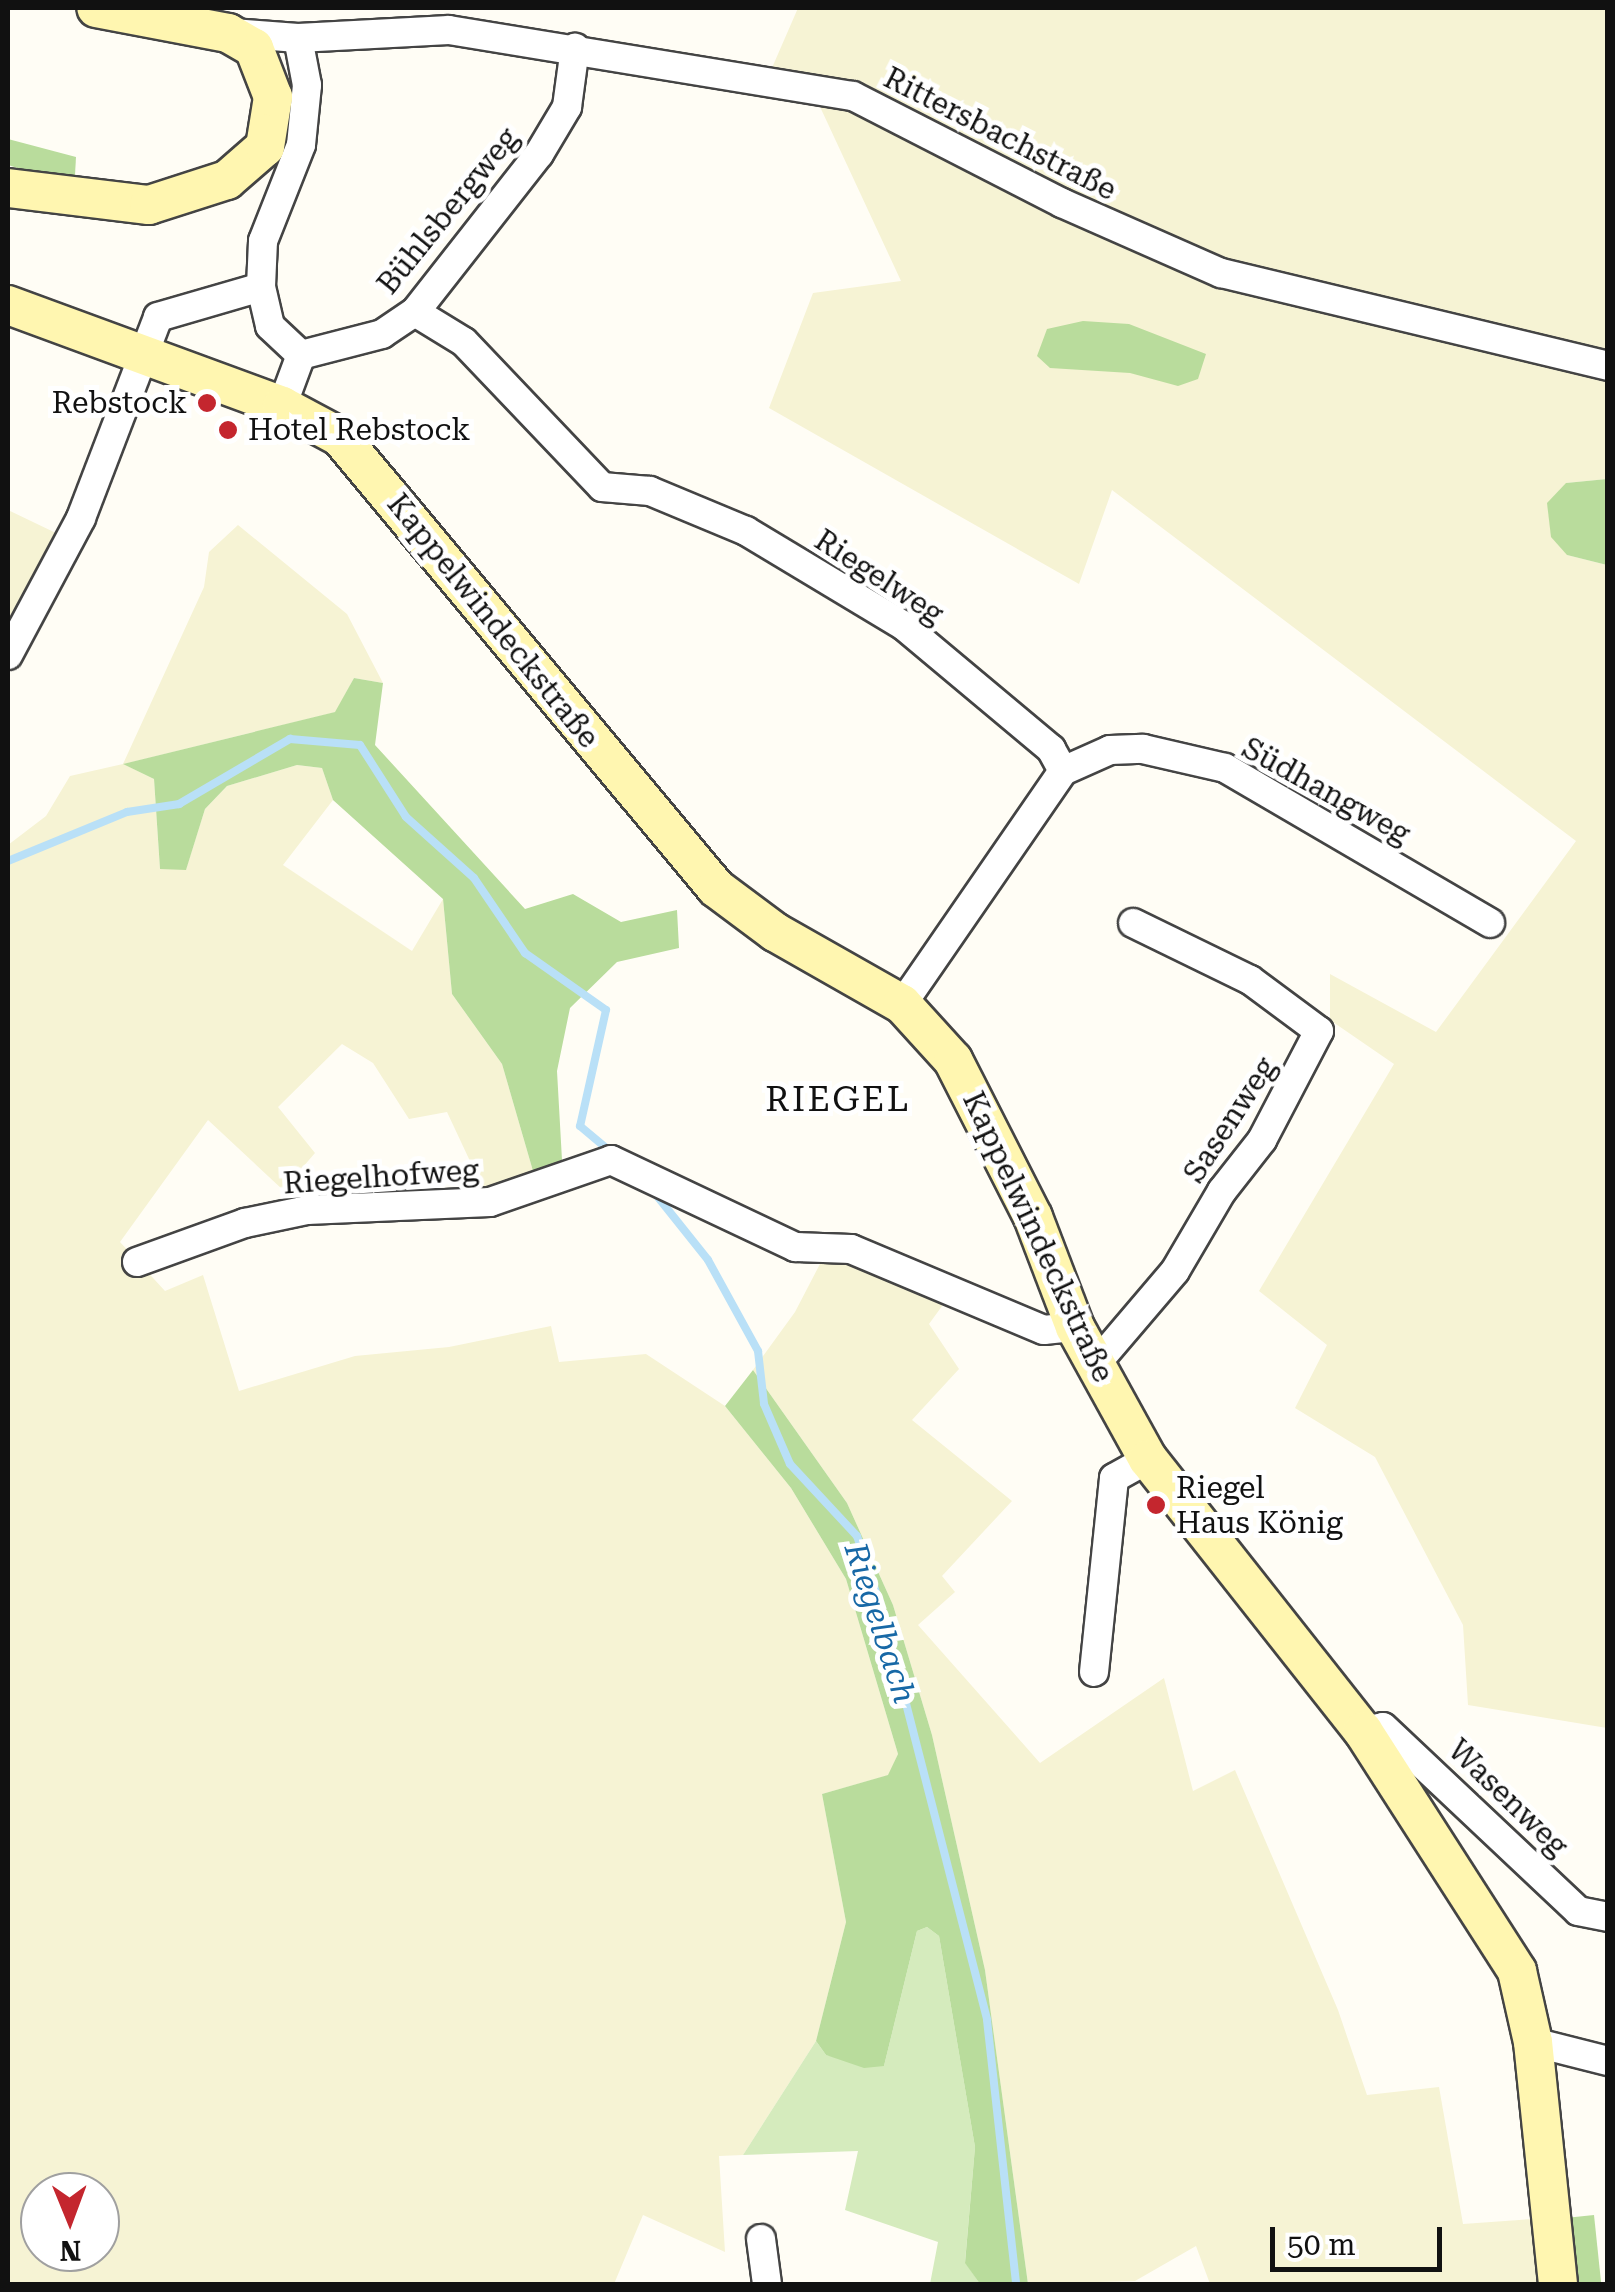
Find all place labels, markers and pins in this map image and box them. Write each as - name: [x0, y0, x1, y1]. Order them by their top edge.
- place label: Rebstock: [52, 385, 187, 421]
- marker: Rebstock: [196, 392, 218, 414]
- place label: Hotel Rebstock: [248, 412, 470, 448]
- marker: Hotel Rebstock: [217, 419, 239, 441]
- place label: Riegel Haus König: [1176, 1470, 1343, 1540]
- marker: Riegel Haus König: [1145, 1494, 1167, 1516]

